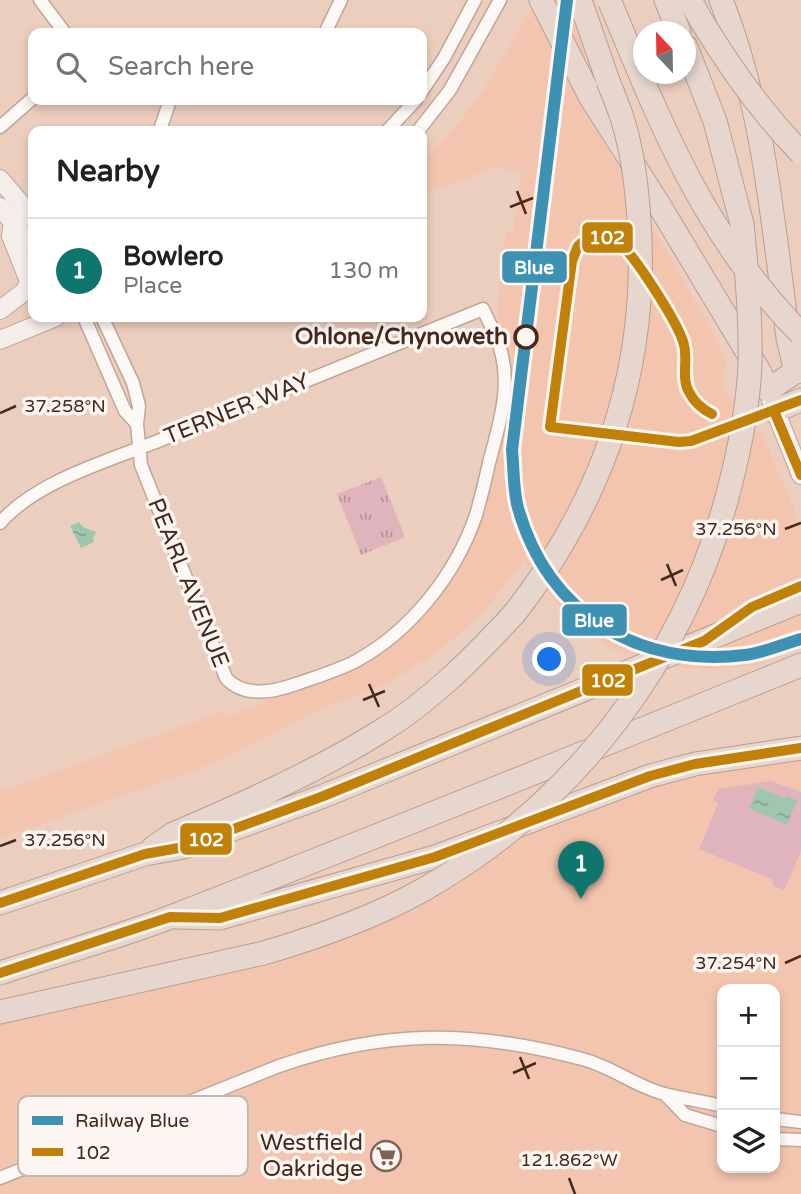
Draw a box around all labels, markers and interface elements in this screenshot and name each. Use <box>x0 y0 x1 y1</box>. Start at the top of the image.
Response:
north arrow <box>633 21 696 84</box>
search box <box>28 28 427 105</box>
icon: search <box>52 48 90 86</box>
text: Search here <box>108 51 254 82</box>
text: Nearby <box>56 153 160 190</box>
line badge: 102 <box>581 221 634 254</box>
text: 102 <box>589 227 625 249</box>
text: Bowlero <box>123 241 224 272</box>
line badge: Blue <box>501 250 568 284</box>
text: 1 <box>72 257 86 285</box>
text: 130 m <box>329 257 399 285</box>
text: Blue <box>514 257 554 279</box>
text: Place <box>123 272 182 300</box>
place label: Ohlone/Chynoweth <box>295 323 508 351</box>
marker: Ohlone/Chynoweth <box>514 325 538 349</box>
street label: TERNER WAY <box>160 367 314 451</box>
text: 37.258°N <box>24 395 106 417</box>
street label: PEARL AVENUE <box>141 494 235 672</box>
text: 37.256°N <box>695 518 777 540</box>
line badge: Blue <box>561 603 628 637</box>
text: Blue <box>574 610 614 632</box>
your location <box>532 642 566 676</box>
line badge: 102 <box>581 663 634 697</box>
text: 102 <box>590 670 626 692</box>
line badge: 102 <box>179 822 233 856</box>
text: 37.256°N <box>24 829 106 851</box>
text: 102 <box>188 829 224 851</box>
pin: 1 <box>558 841 604 899</box>
text: 37.254°N <box>695 952 777 974</box>
map controls <box>717 984 780 1173</box>
button: + <box>717 984 780 1047</box>
button: − <box>717 1047 780 1110</box>
legend <box>18 1096 248 1176</box>
text: Railway Blue <box>75 1110 189 1132</box>
button: layers <box>717 1110 780 1173</box>
place label: Westfield Oakridge <box>260 1129 363 1183</box>
supermarket icon: Westfield Oakridge <box>369 1139 403 1173</box>
text: 102 <box>75 1142 111 1164</box>
text: 121.862°W <box>520 1149 618 1171</box>

